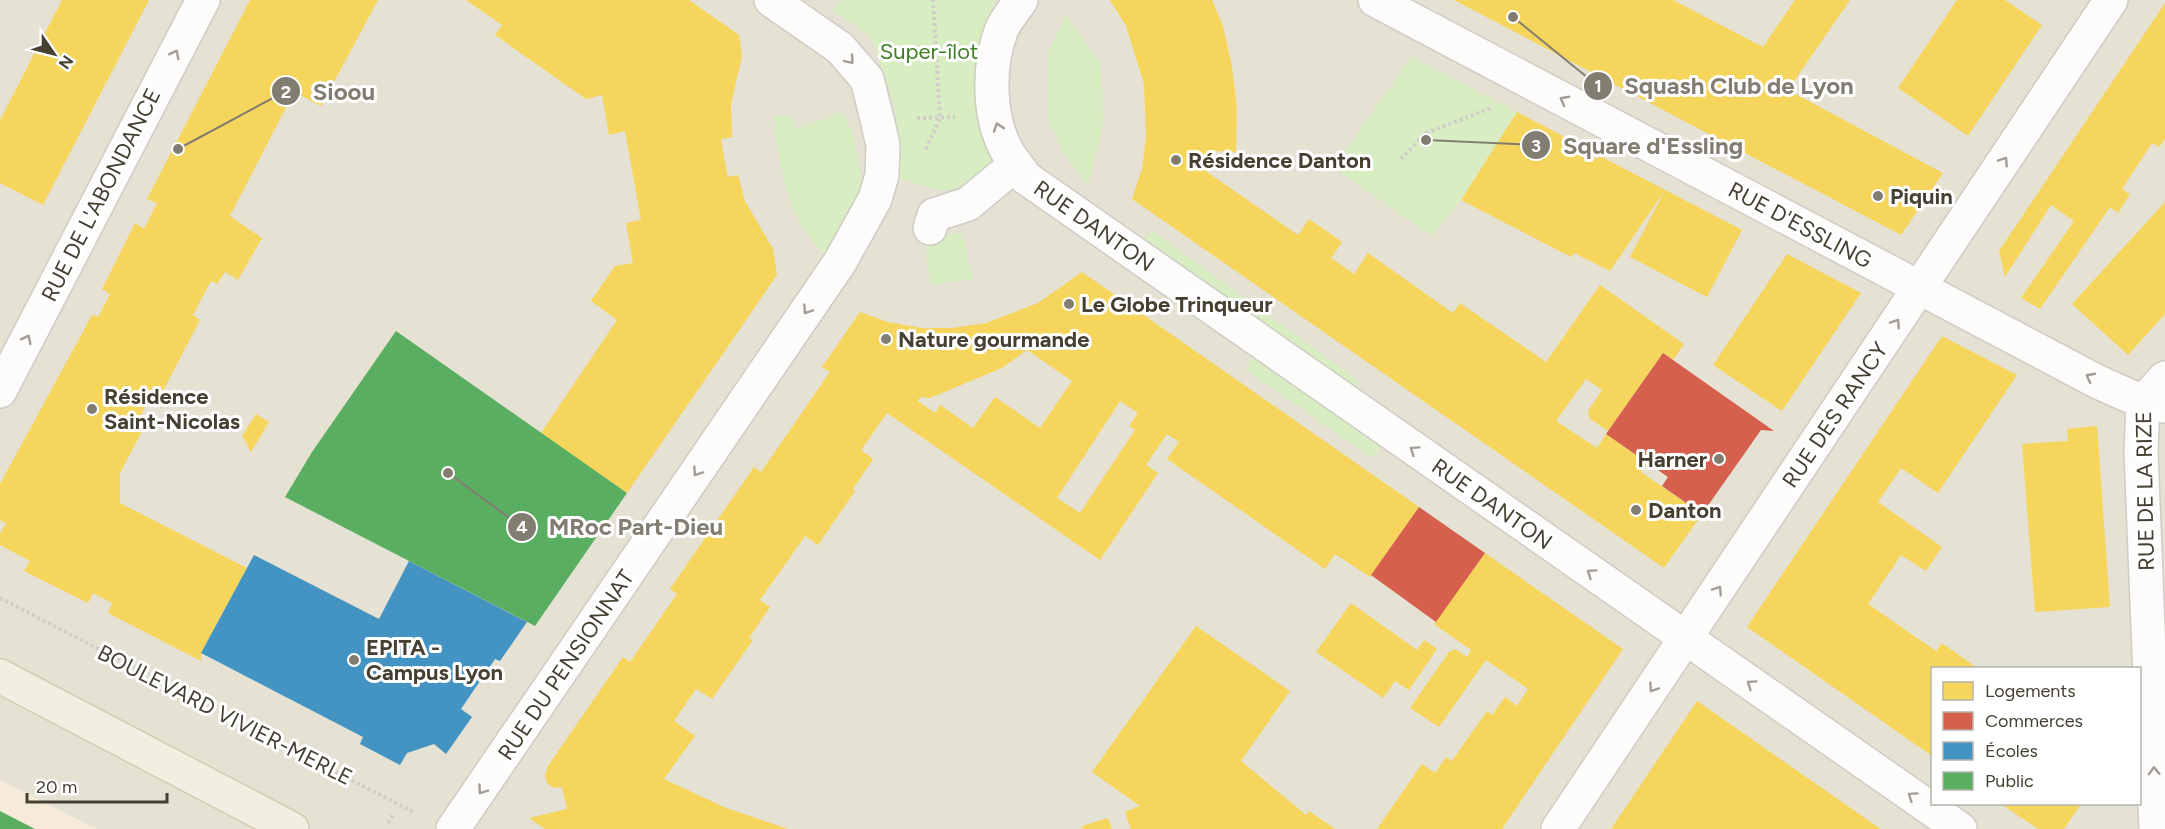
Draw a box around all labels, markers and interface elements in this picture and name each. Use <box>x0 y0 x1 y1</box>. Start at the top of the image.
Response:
north arrow <box>24 24 84 84</box>
park label: Super-îlot <box>880 38 978 65</box>
one-way arrow <box>168 50 179 60</box>
text: N <box>55 52 77 73</box>
one-way arrow <box>843 53 854 64</box>
callout: Squash Club de Lyon <box>1583 65 1866 107</box>
callout: Sioou <box>271 70 387 112</box>
text: Squash Club de Lyon <box>1624 71 1854 100</box>
text: 1 <box>1594 75 1602 97</box>
text: Sioou <box>313 77 375 106</box>
text: 2 <box>281 81 291 103</box>
street label: RUE DE L'ABONDANCE <box>35 84 167 306</box>
one-way arrow <box>1560 96 1571 107</box>
one-way arrow <box>993 122 1006 133</box>
callout: Square d'Essling <box>1521 124 1755 166</box>
text: Square d'Essling <box>1563 131 1743 160</box>
text: 3 <box>1531 135 1541 157</box>
place label: Résidence Danton <box>1188 147 1371 174</box>
marker: Résidence Danton <box>1169 153 1183 167</box>
one-way arrow <box>1997 157 2008 168</box>
street label: RUE DANTON <box>1028 174 1160 278</box>
street label: RUE D'ESSLING <box>1724 176 1876 274</box>
place label: Piquin <box>1890 183 1953 210</box>
marker: Piquin <box>1871 189 1885 203</box>
place label: Le Globe Trinqueur <box>1081 291 1273 318</box>
marker: Le Globe Trinqueur <box>1062 297 1076 311</box>
one-way arrow <box>803 304 814 315</box>
one-way arrow <box>1888 319 1900 329</box>
place label: Nature gourmande <box>898 326 1089 353</box>
marker: Nature gourmande <box>879 332 893 346</box>
one-way arrow <box>20 334 31 345</box>
street label: RUE DES RANCY <box>1776 336 1894 493</box>
one-way arrow <box>2085 373 2096 385</box>
place label: Résidence Saint-Nicolas <box>104 383 240 435</box>
marker: Résidence Saint-Nicolas <box>85 402 99 416</box>
street label: RUE DE LA RIZE <box>2130 411 2160 571</box>
one-way arrow <box>1410 446 1421 457</box>
place label: Harner <box>1637 446 1708 473</box>
street label: RUE DANTON <box>1426 452 1558 556</box>
marker: Harner <box>1712 452 1726 466</box>
one-way arrow <box>693 465 704 476</box>
place label: Danton <box>1648 497 1722 524</box>
marker: Danton <box>1629 503 1643 517</box>
callout: MRoc Part-Dieu <box>507 506 735 548</box>
text: MRoc Part-Dieu <box>549 512 723 541</box>
text: 4 <box>516 516 528 538</box>
street label: RUE DU PENSIONNAT <box>492 565 640 765</box>
one-way arrow <box>1587 569 1598 580</box>
one-way arrow <box>1711 586 1722 597</box>
place label: EPITA - Campus Lyon <box>366 634 503 686</box>
street label: BOULEVARD VIVIER-MERLE <box>93 639 357 791</box>
marker: EPITA - Campus Lyon <box>347 653 361 667</box>
legend <box>1931 667 2141 805</box>
one-way arrow <box>1747 680 1758 691</box>
text: Logements <box>1985 680 2076 702</box>
one-way arrow <box>1649 681 1660 692</box>
text: Commerces <box>1985 710 2083 732</box>
text: Écoles <box>1985 740 2038 762</box>
scale bar <box>27 766 166 804</box>
one-way arrow <box>2147 766 2160 775</box>
text: Public <box>1985 770 2034 792</box>
text: 20 m <box>36 776 77 798</box>
one-way arrow <box>478 783 489 794</box>
one-way arrow <box>1907 792 1918 803</box>

